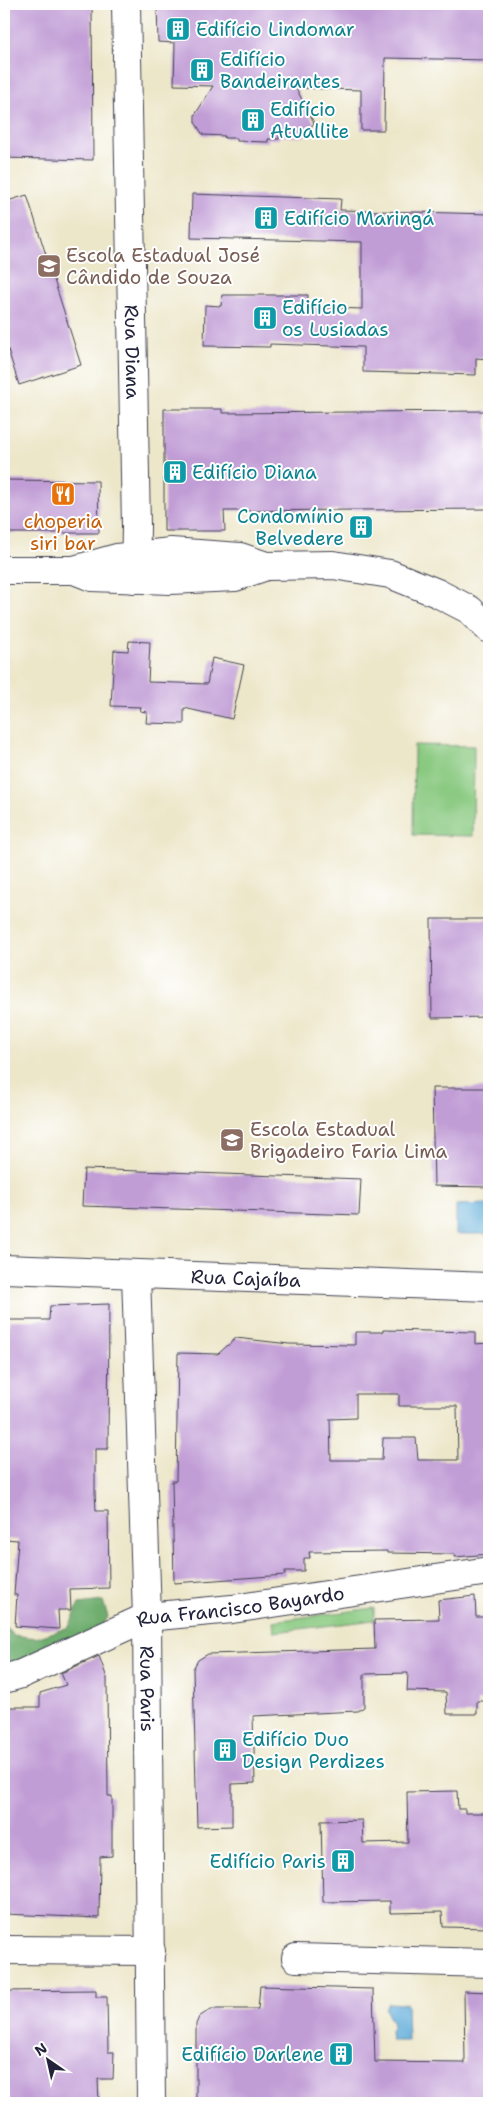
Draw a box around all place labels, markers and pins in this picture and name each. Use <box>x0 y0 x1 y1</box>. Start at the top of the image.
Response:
building icon: Edifício Lindomar <box>165 16 191 42</box>
place label: Edifício Lindomar <box>196 17 355 42</box>
place label: Edifício Bandeirantes <box>220 47 340 94</box>
building icon: Edifício Bandeirantes <box>189 57 215 83</box>
place label: Edifício Atuallite <box>270 97 349 144</box>
building icon: Edifício Atuallite <box>240 107 266 133</box>
building icon: Edifício Maringá <box>253 205 279 231</box>
place label: Edifício Maringá <box>284 206 434 231</box>
place label: Escola Estadual José Cândido de Souza <box>66 243 260 290</box>
school or university icon: Escola Estadual José Cândido de Souza <box>36 253 62 279</box>
place label: Edifício os Lusiadas <box>282 295 389 342</box>
building icon: Edifício os Lusiadas <box>252 305 278 331</box>
building icon: Edifício Diana <box>162 459 188 485</box>
place label: Edifício Diana <box>192 460 317 485</box>
restaurant icon: choperia siri bar <box>50 481 76 507</box>
place label: Condomínio Belvedere <box>237 504 344 551</box>
place label: choperia siri bar <box>24 509 102 556</box>
building icon: Condomínio Belvedere <box>348 514 374 540</box>
place label: Escola Estadual Brigadeiro Faria Lima <box>250 1117 447 1164</box>
school or university icon: Escola Estadual Brigadeiro Faria Lima <box>219 1127 245 1153</box>
place label: Edifício Duo Design Perdizes <box>242 1727 385 1774</box>
building icon: Edifício Duo Design Perdizes <box>212 1737 238 1763</box>
building icon: Edifício Paris <box>330 1848 356 1874</box>
place label: Edifício Paris <box>210 1849 326 1874</box>
building icon: Edifício Darlene <box>328 2041 354 2067</box>
place label: Edifício Darlene <box>181 2042 324 2067</box>

